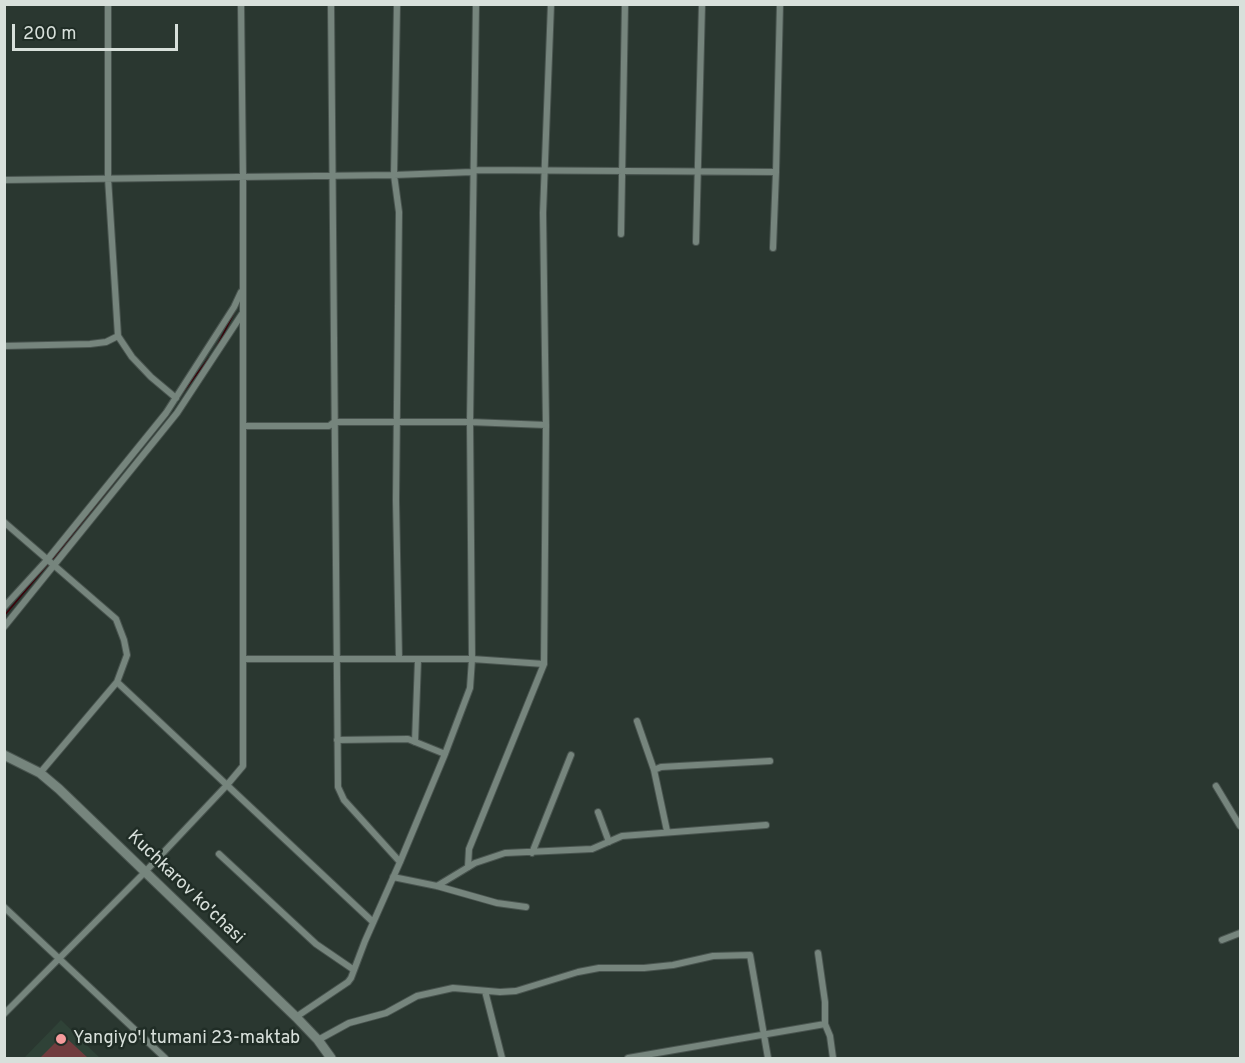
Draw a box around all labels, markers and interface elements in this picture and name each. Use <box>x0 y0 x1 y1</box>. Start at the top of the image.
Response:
scale bar <box>15 12 182 50</box>
text: 200 m <box>23 23 76 46</box>
street label: Kuchkarov ko'chasi <box>122 827 248 949</box>
place label: Yangiyo'l tumani 23-maktab <box>73 1028 300 1050</box>
marker: Yangiyo'l tumani 23-maktab <box>54 1032 68 1046</box>

